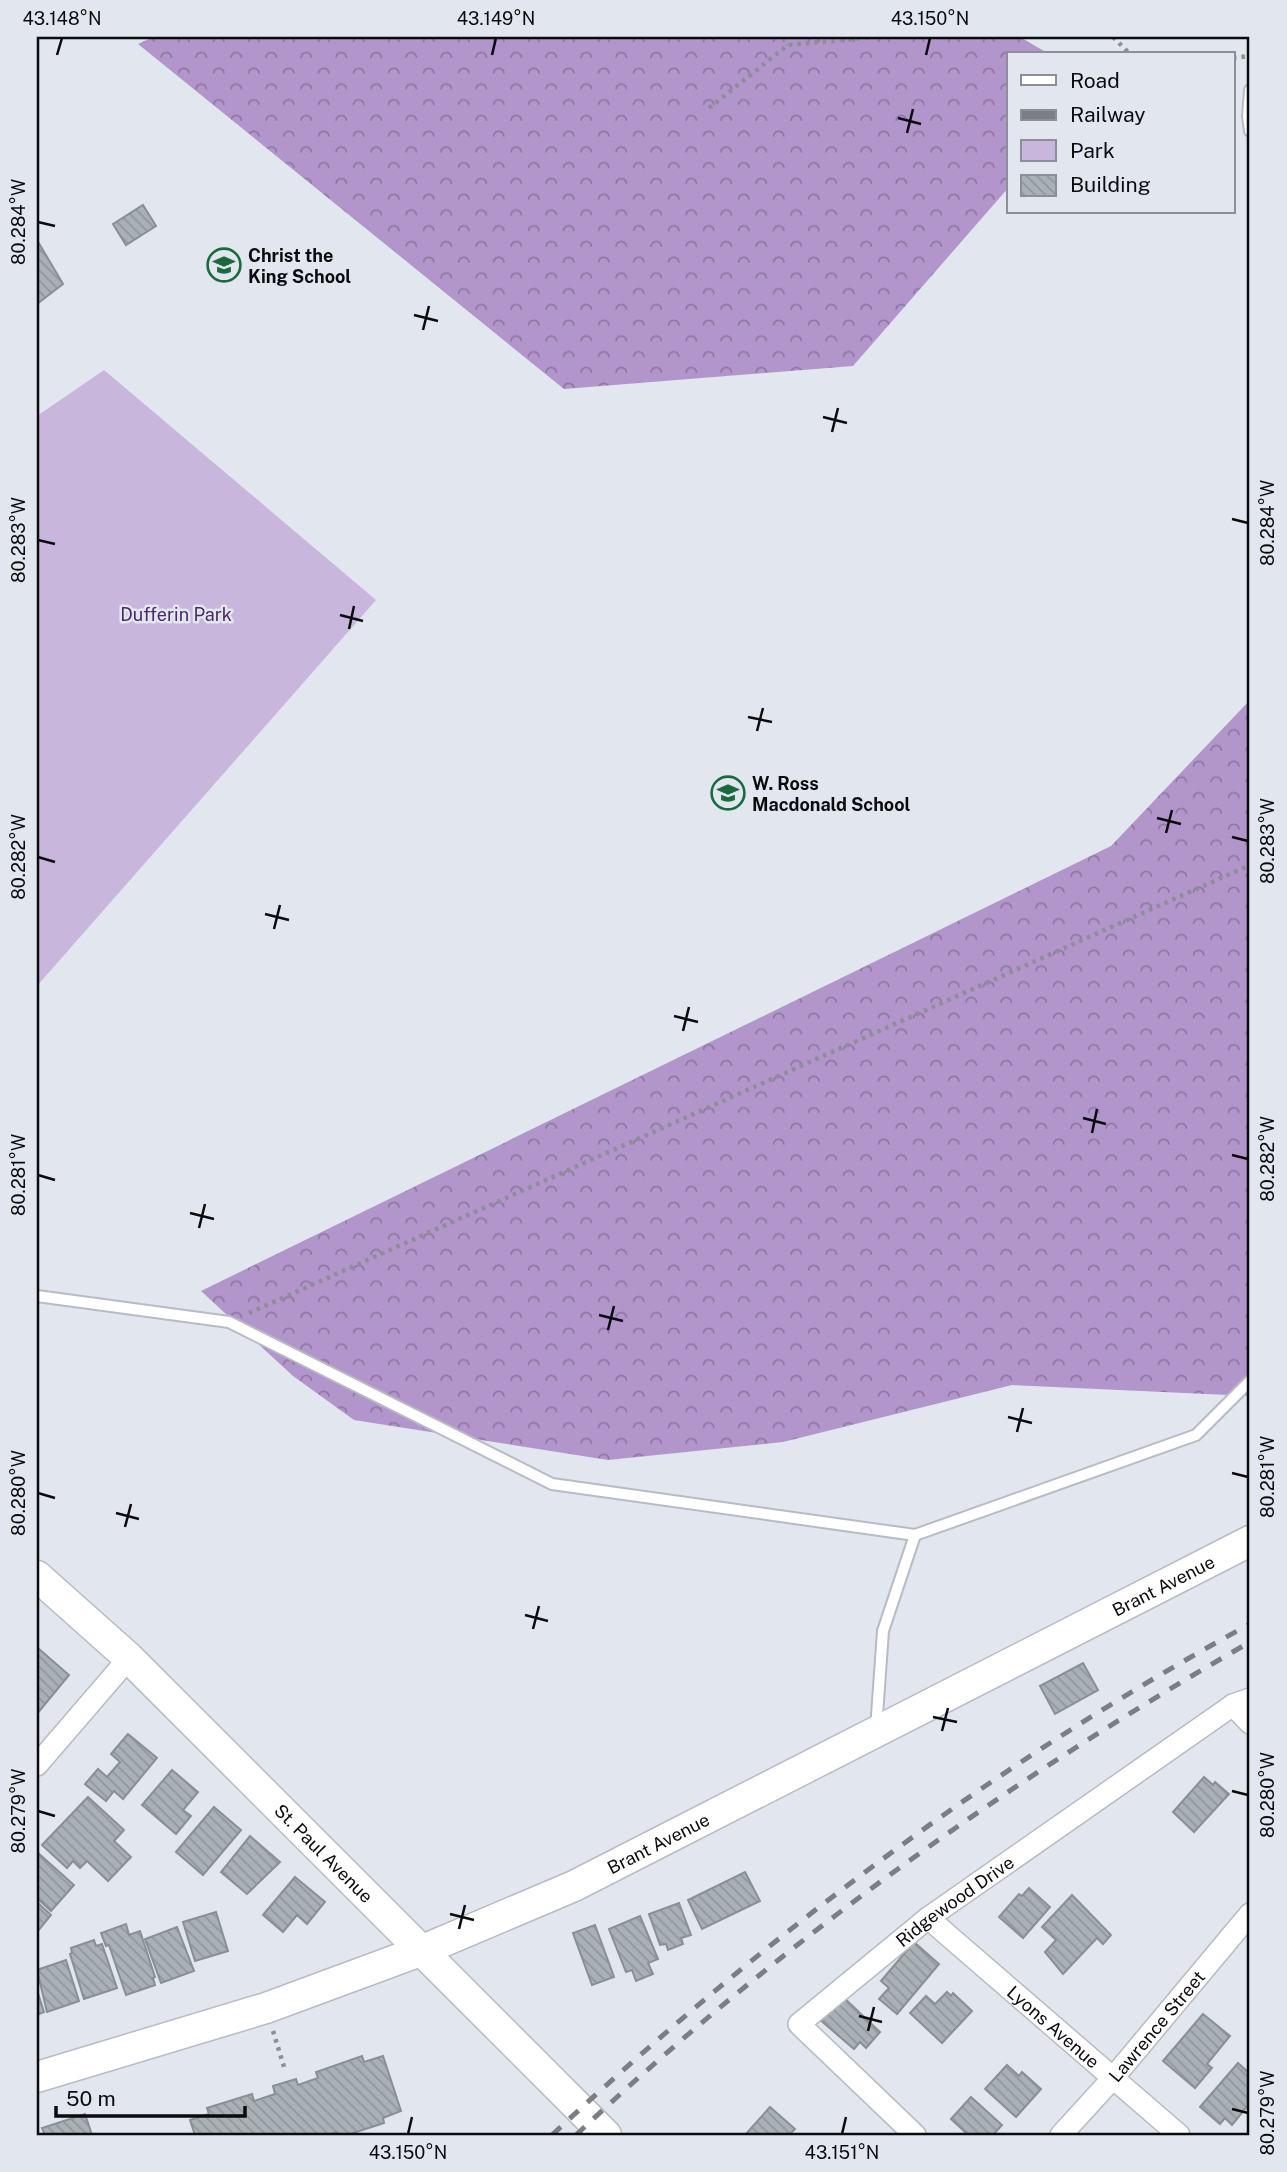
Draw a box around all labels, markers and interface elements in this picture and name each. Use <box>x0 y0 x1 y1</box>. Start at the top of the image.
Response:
text: 43.148°N <box>23 8 101 29</box>
text: 43.149°N <box>457 8 535 29</box>
text: 43.150°N <box>891 8 969 29</box>
legend <box>1007 52 1234 214</box>
text: Road <box>1070 68 1120 93</box>
text: Railway <box>1070 102 1146 127</box>
text: Park <box>1070 138 1115 163</box>
text: Building <box>1070 172 1151 197</box>
text: 80.284°W <box>8 179 29 265</box>
place label: Christ the King School <box>248 245 351 287</box>
school or university icon: Christ the King School <box>205 246 243 284</box>
text: 80.284°W <box>1257 480 1278 566</box>
text: 80.283°W <box>8 497 29 583</box>
park label: Dufferin Park <box>120 604 232 625</box>
place label: W. Ross Macdonald School <box>752 773 911 815</box>
school or university icon: W. Ross Macdonald School <box>709 774 747 812</box>
text: 80.283°W <box>1257 798 1278 884</box>
text: 80.282°W <box>8 814 29 900</box>
text: 80.282°W <box>1257 1116 1278 1202</box>
text: 80.281°W <box>8 1134 29 1216</box>
text: 80.281°W <box>1257 1436 1278 1518</box>
text: 80.280°W <box>8 1450 29 1536</box>
street label: Brant Avenue <box>1109 1551 1218 1620</box>
text: 80.280°W <box>1257 1752 1278 1838</box>
text: 80.279°W <box>8 1769 29 1853</box>
street label: St. Paul Avenue <box>270 1799 378 1907</box>
street label: Brant Avenue <box>603 1808 713 1878</box>
street label: Ridgewood Drive <box>891 1851 1018 1951</box>
street label: Lawrence Street <box>1104 1966 1209 2086</box>
street label: Lyons Avenue <box>1003 1981 1104 2072</box>
text: 80.279°W <box>1257 2071 1278 2155</box>
scale bar <box>56 2074 245 2118</box>
text: 50 m <box>66 2086 116 2111</box>
text: 43.150°N <box>369 2142 447 2163</box>
text: 43.151°N <box>805 2142 879 2163</box>

